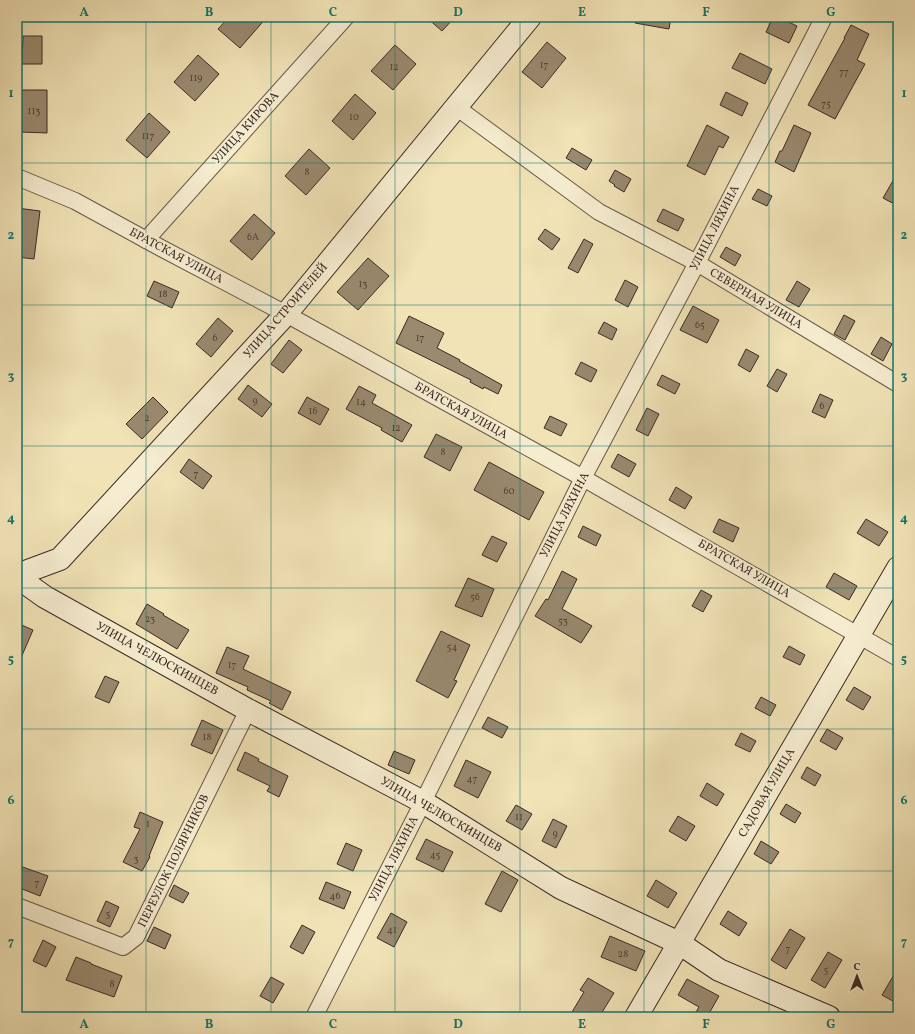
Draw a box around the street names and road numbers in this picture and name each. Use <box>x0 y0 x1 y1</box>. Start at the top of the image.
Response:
street label: УЛИЦА КИРОВА <box>209 88 283 168</box>
street label: УЛИЦА ЛЯХИНА <box>686 182 744 274</box>
street label: БРАТСКАЯ УЛИЦА <box>126 224 226 288</box>
street label: УЛИЦА СТРОИТЕЛЕЙ <box>239 259 332 362</box>
street label: СЕВЕРНАЯ УЛИЦА <box>707 265 806 333</box>
street label: БРАТСКАЯ УЛИЦА <box>411 379 511 444</box>
street label: УЛИЦА ЛЯХИНА <box>536 469 594 561</box>
street label: БРАТСКАЯ УЛИЦА <box>695 536 794 602</box>
street label: УЛИЦА ЧЕЛЮСКИНЦЕВ <box>93 619 221 699</box>
street label: САДОВАЯ УЛИЦА <box>735 745 799 841</box>
street label: УЛИЦА ЧЕЛЮСКИНЦЕВ <box>377 774 505 856</box>
street label: ПЕРЕУЛОК ПОЛЯРНИКОВ <box>135 792 213 930</box>
street label: УЛИЦА ЛЯХИНА <box>365 813 423 905</box>

